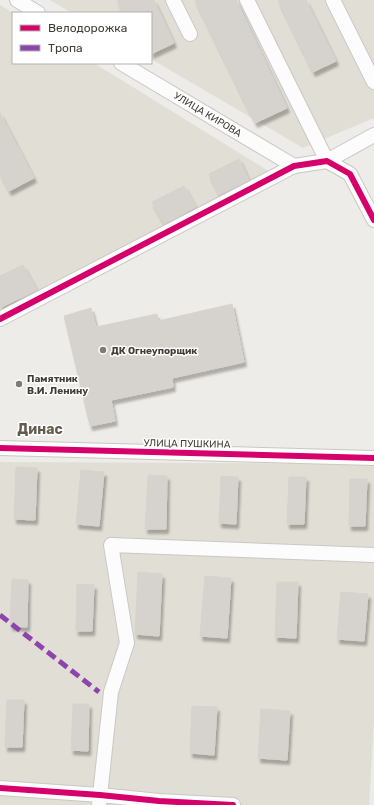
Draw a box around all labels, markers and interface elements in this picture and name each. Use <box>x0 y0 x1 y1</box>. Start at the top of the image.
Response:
legend <box>12 12 152 64</box>
text: Велодорожка <box>48 21 127 35</box>
text: Тропа <box>48 41 83 55</box>
street label: УЛИЦА КИРОВА <box>171 90 244 140</box>
marker: ДК Огнеупорщик <box>98 345 108 355</box>
place label: ДК Огнеупорщик <box>111 345 197 357</box>
place label: Памятник В.И. Ленину <box>27 373 88 397</box>
marker: Памятник В.И. Ленину <box>14 379 24 389</box>
district label: Динас <box>17 421 63 438</box>
street label: УЛИЦА ПУШКИНА <box>143 437 231 451</box>

